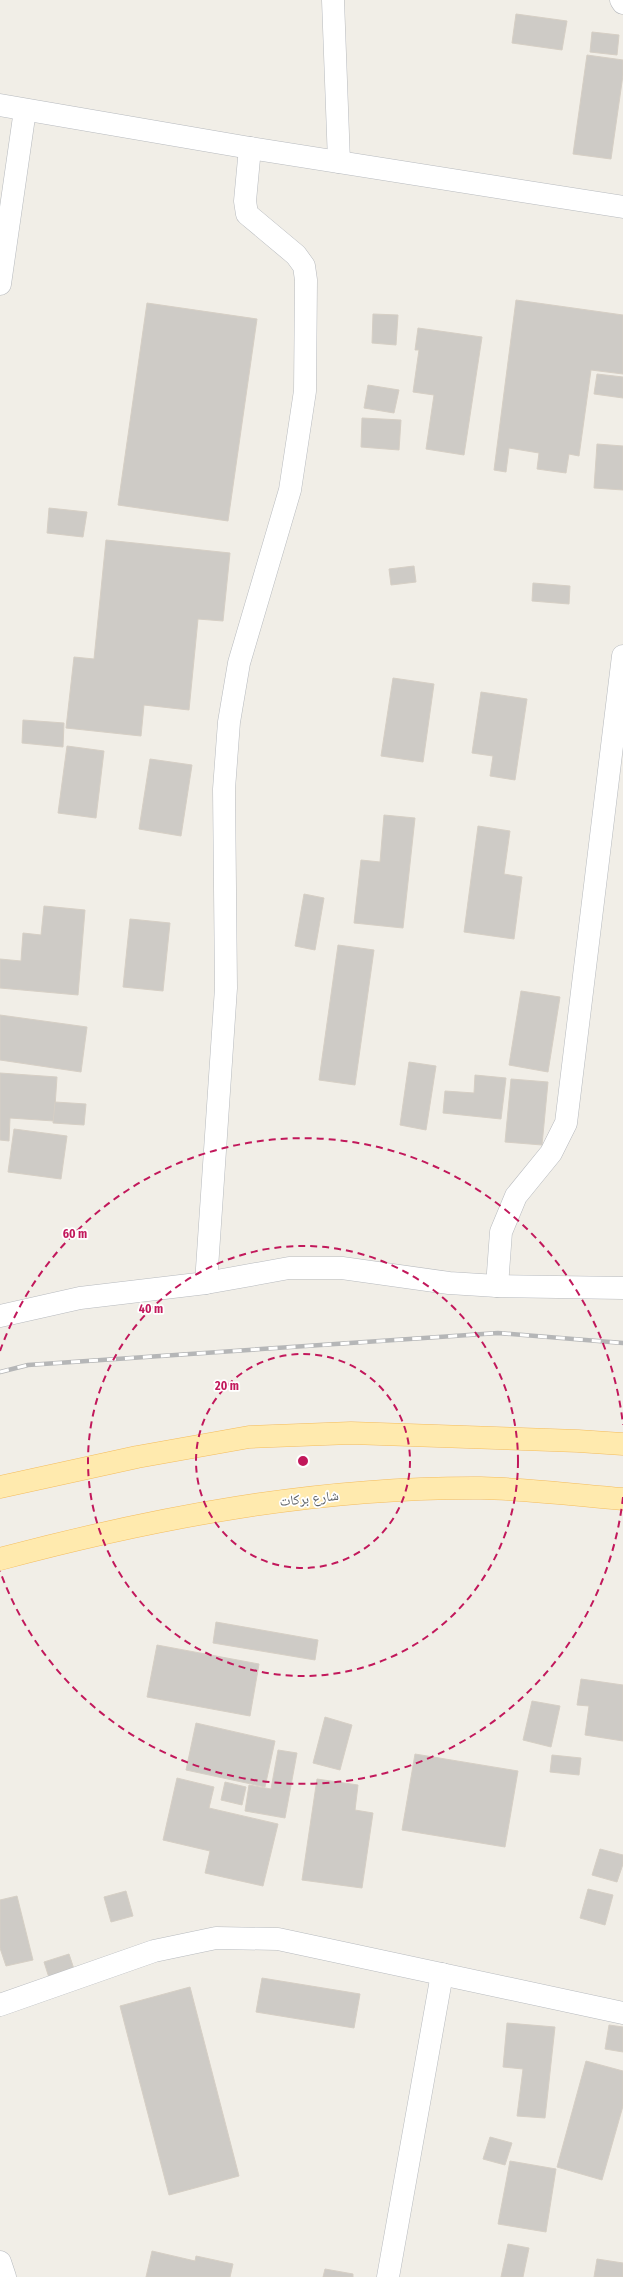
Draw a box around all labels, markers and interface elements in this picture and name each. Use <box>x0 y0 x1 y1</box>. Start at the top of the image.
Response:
text: 60 m <box>63 1227 87 1241</box>
text: 40 m <box>139 1302 163 1316</box>
text: 20 m <box>214 1379 239 1393</box>
centre of rings <box>296 1454 310 1468</box>
street label: شارع بركات <box>279 1487 340 1511</box>

